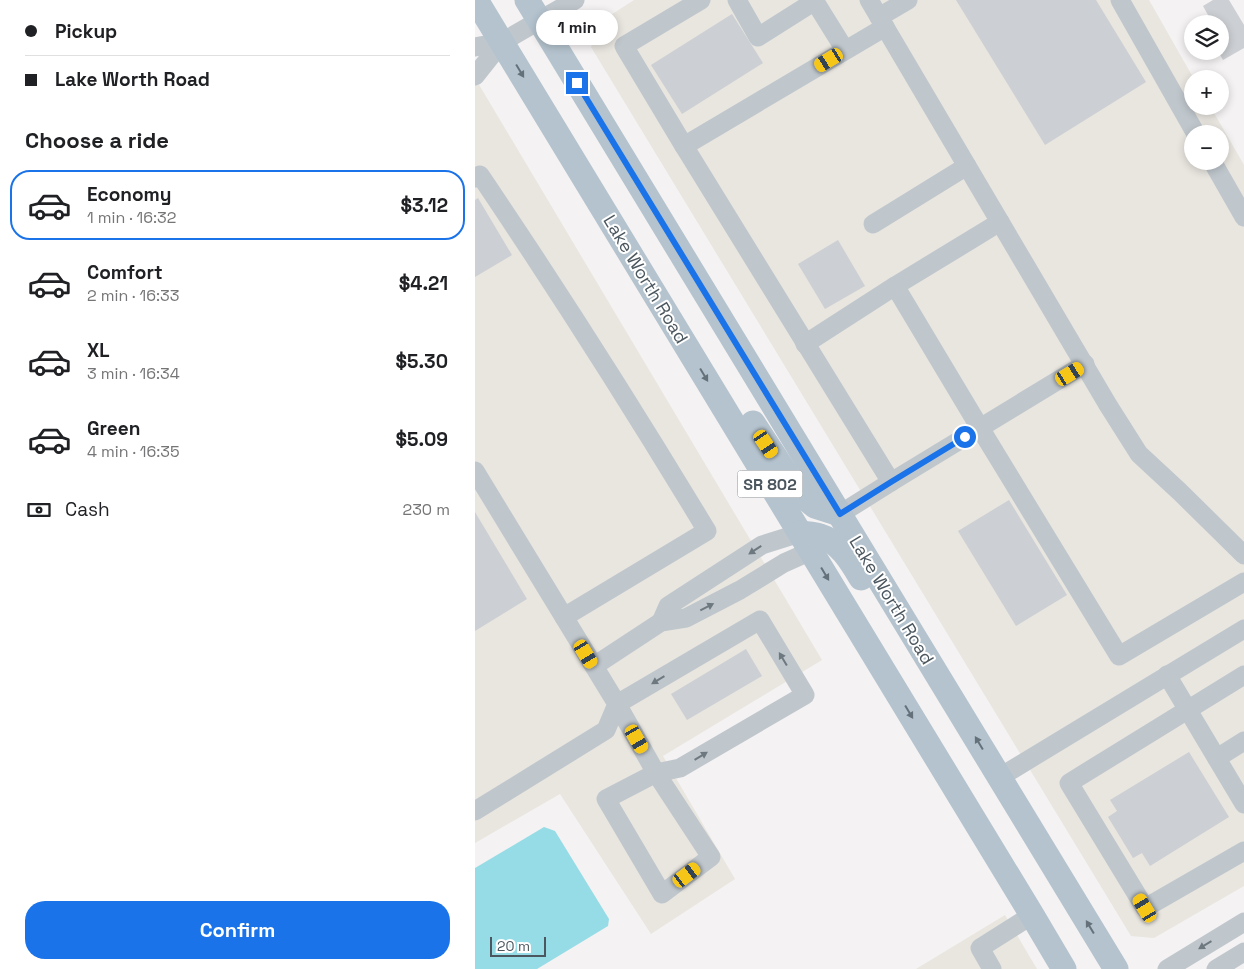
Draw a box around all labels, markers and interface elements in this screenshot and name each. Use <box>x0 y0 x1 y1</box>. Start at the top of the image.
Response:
callout: 1 min <box>536 11 618 46</box>
map controls <box>1184 15 1229 170</box>
button: layers <box>1184 15 1229 60</box>
text: 1 min <box>557 17 597 38</box>
text: Pickup <box>55 19 117 44</box>
car <box>812 46 845 74</box>
one-way arrow <box>515 65 525 78</box>
text: Lake Worth Road <box>55 67 210 92</box>
button: + <box>1184 70 1229 115</box>
route end <box>566 72 588 94</box>
button: − <box>1184 125 1229 170</box>
text: Choose a ride <box>25 126 169 154</box>
text: Economy <box>87 182 171 207</box>
icon: car <box>27 183 72 228</box>
text: $3.12 <box>400 193 448 218</box>
text: 1 min · 16:32 <box>87 207 176 228</box>
street label: Lake Worth Road <box>599 210 693 348</box>
text: Comfort <box>87 260 163 285</box>
icon: car <box>27 261 72 306</box>
text: $4.21 <box>399 271 448 296</box>
text: 2 min · 16:33 <box>87 285 179 306</box>
text: XL <box>87 338 110 363</box>
icon: car <box>27 339 72 384</box>
text: $5.30 <box>396 349 448 374</box>
car <box>1053 360 1086 388</box>
text: 3 min · 16:34 <box>87 363 180 384</box>
one-way arrow <box>699 368 708 381</box>
text: Green <box>87 416 140 441</box>
icon: car <box>27 417 72 462</box>
route start <box>954 426 976 448</box>
text: $5.09 <box>396 427 448 452</box>
car <box>751 427 780 461</box>
text: 4 min · 16:35 <box>87 441 180 462</box>
road number: SR 802 <box>737 470 803 498</box>
icon: cash <box>25 496 53 524</box>
text: Cash <box>65 497 110 522</box>
text: 230 m <box>403 499 450 520</box>
street label: Lake Worth Road <box>845 531 939 669</box>
one-way arrow <box>748 545 761 554</box>
one-way arrow <box>820 567 829 580</box>
one-way arrow <box>700 603 714 611</box>
car <box>571 637 600 671</box>
one-way arrow <box>778 652 787 665</box>
one-way arrow <box>652 676 665 685</box>
one-way arrow <box>904 706 913 719</box>
car <box>623 722 650 756</box>
one-way arrow <box>975 737 984 750</box>
one-way arrow <box>695 751 708 760</box>
car <box>670 860 703 890</box>
car <box>1130 891 1159 925</box>
button: Confirm <box>25 901 450 959</box>
one-way arrow <box>1086 921 1095 934</box>
scale bar <box>490 934 546 957</box>
text: 20 m <box>497 937 530 955</box>
one-way arrow <box>1199 941 1212 950</box>

